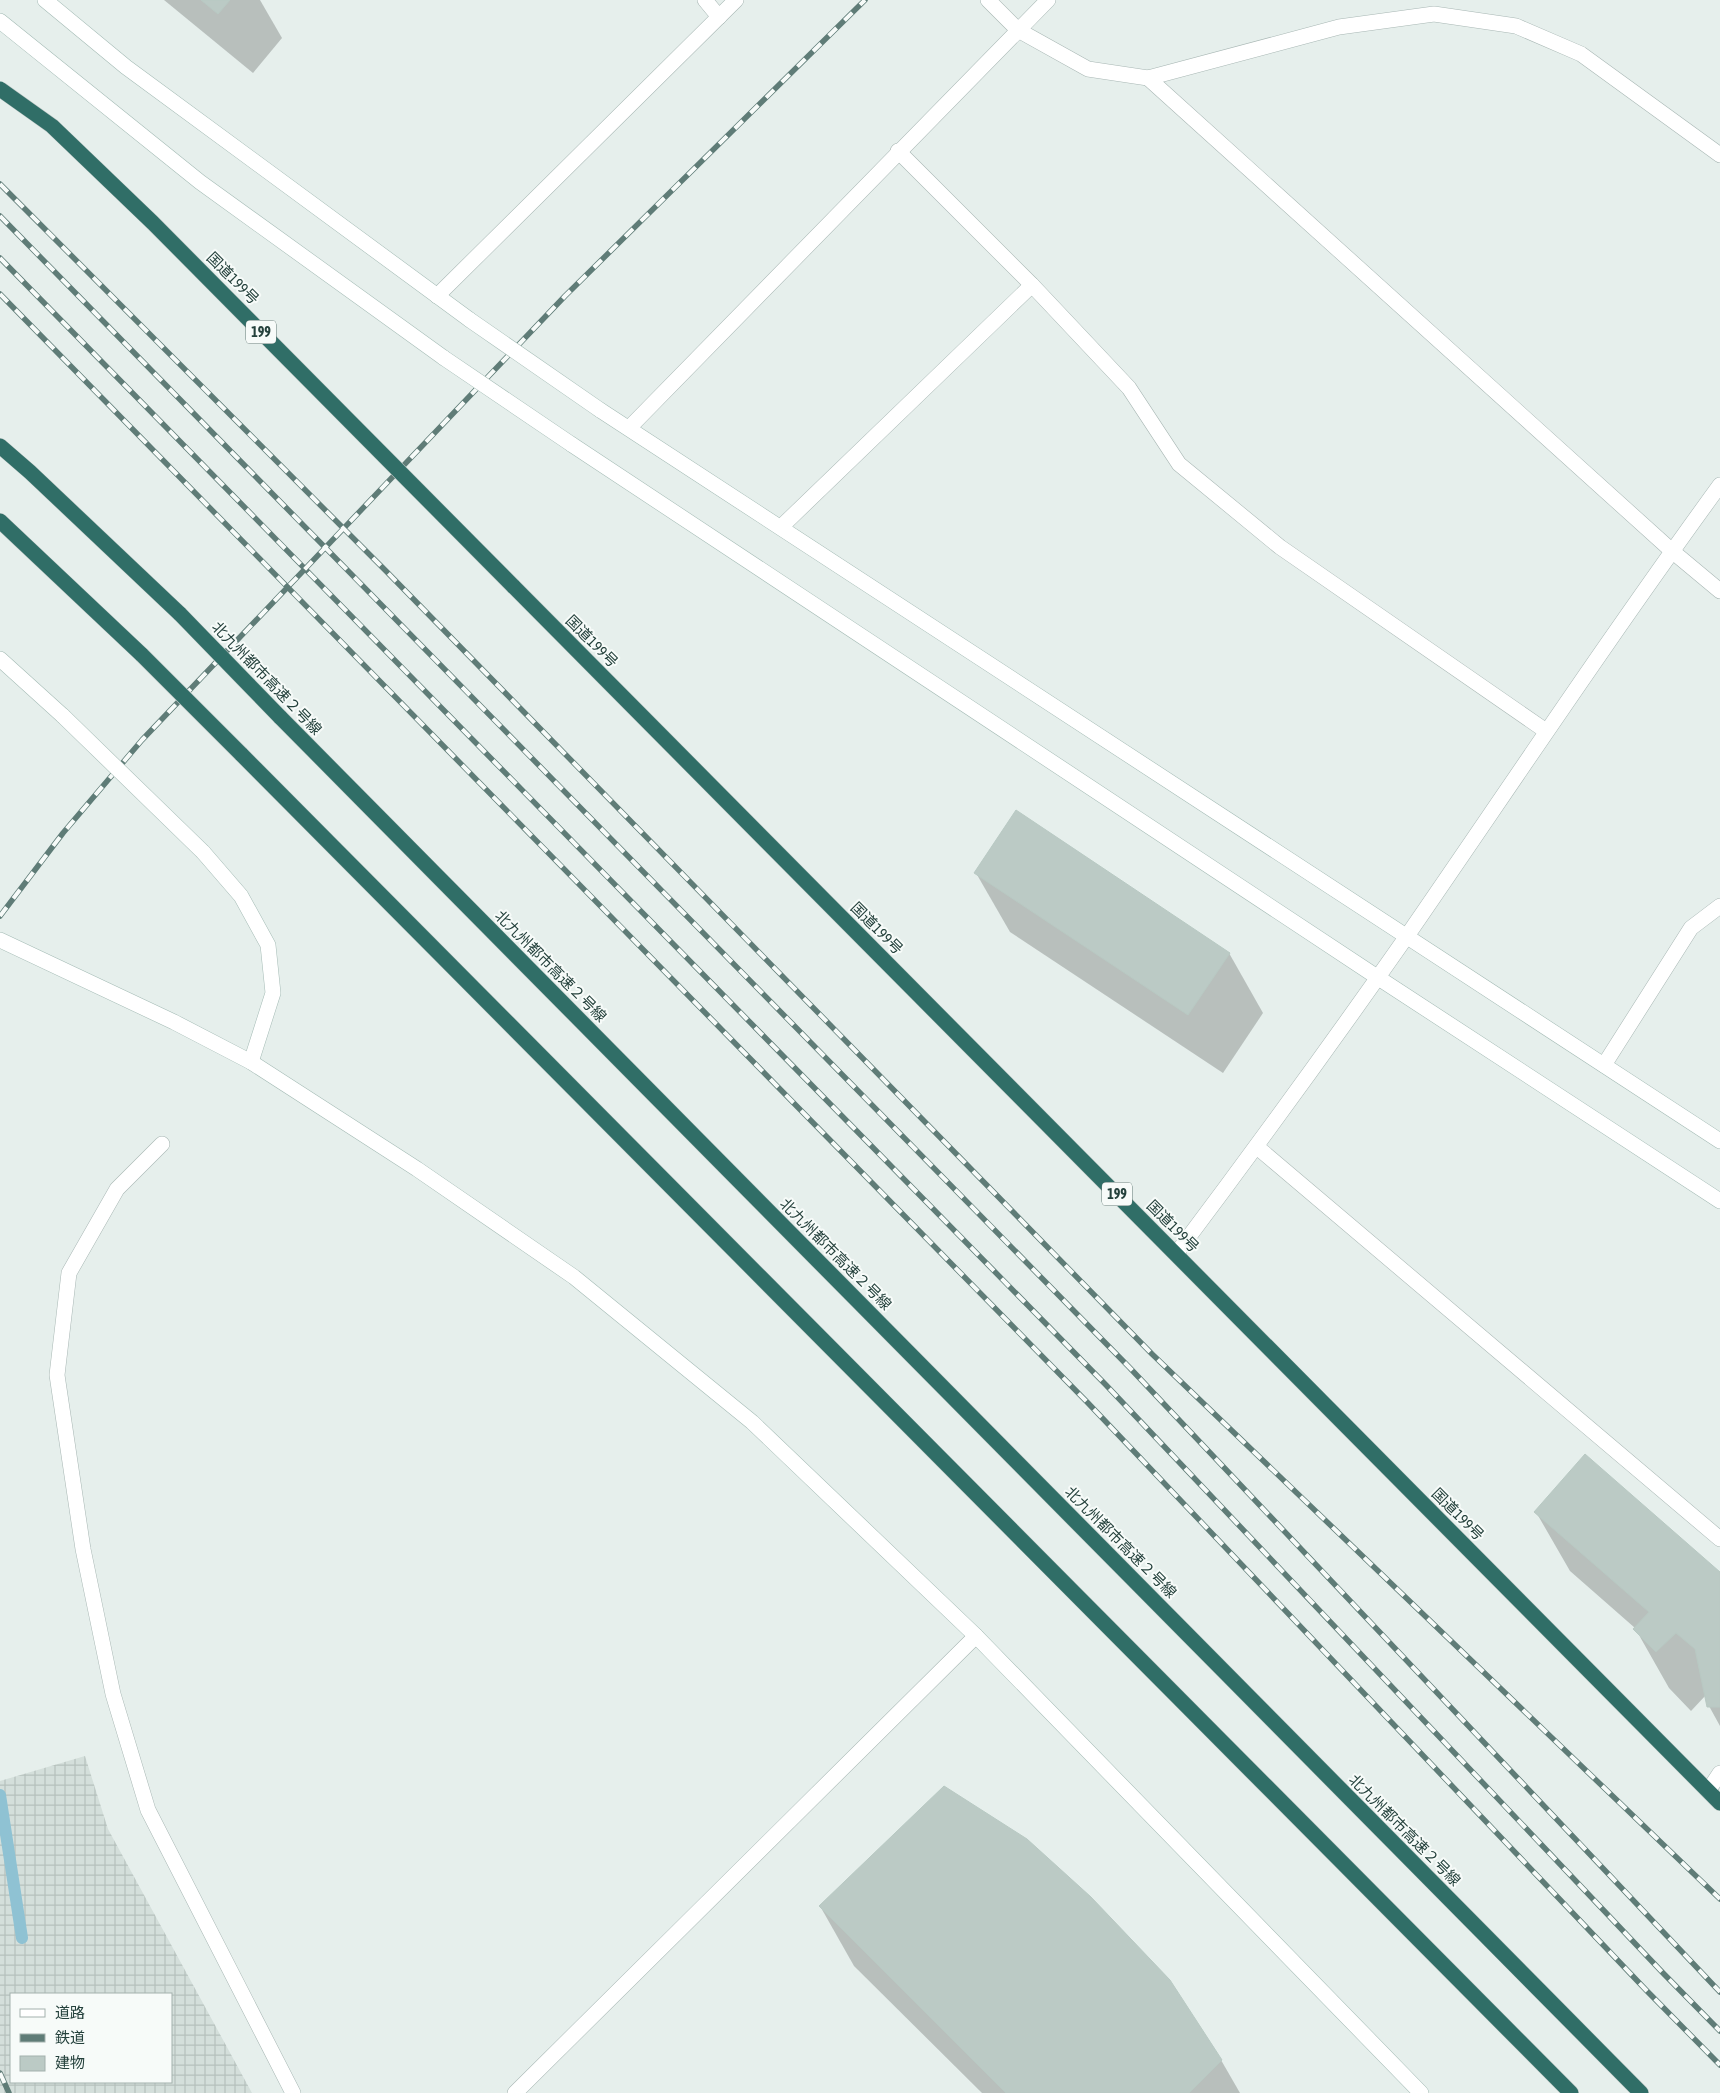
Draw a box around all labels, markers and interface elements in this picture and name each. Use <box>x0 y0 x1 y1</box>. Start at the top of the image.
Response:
street label: 国道199号 <box>204 249 262 307</box>
road number: 199 <box>246 321 276 344</box>
street label: 国道199号 <box>563 612 621 670</box>
street label: 北九州都市高速２号線 <box>209 618 325 738</box>
street label: 国道199号 <box>848 899 906 957</box>
street label: 北九州都市高速２号線 <box>492 907 610 1025</box>
road number: 199 <box>1102 1182 1132 1206</box>
street label: 北九州都市高速２号線 <box>777 1195 895 1313</box>
street label: 国道199号 <box>1144 1197 1202 1255</box>
street label: 北九州都市高速２号線 <box>1062 1483 1180 1601</box>
street label: 国道199号 <box>1429 1485 1487 1543</box>
street label: 北九州都市高速２号線 <box>1346 1771 1464 1889</box>
legend <box>10 1993 172 2083</box>
text: 道路 <box>55 2004 85 2021</box>
text: 鉄道 <box>55 2029 85 2046</box>
text: 建物 <box>55 2054 85 2071</box>

